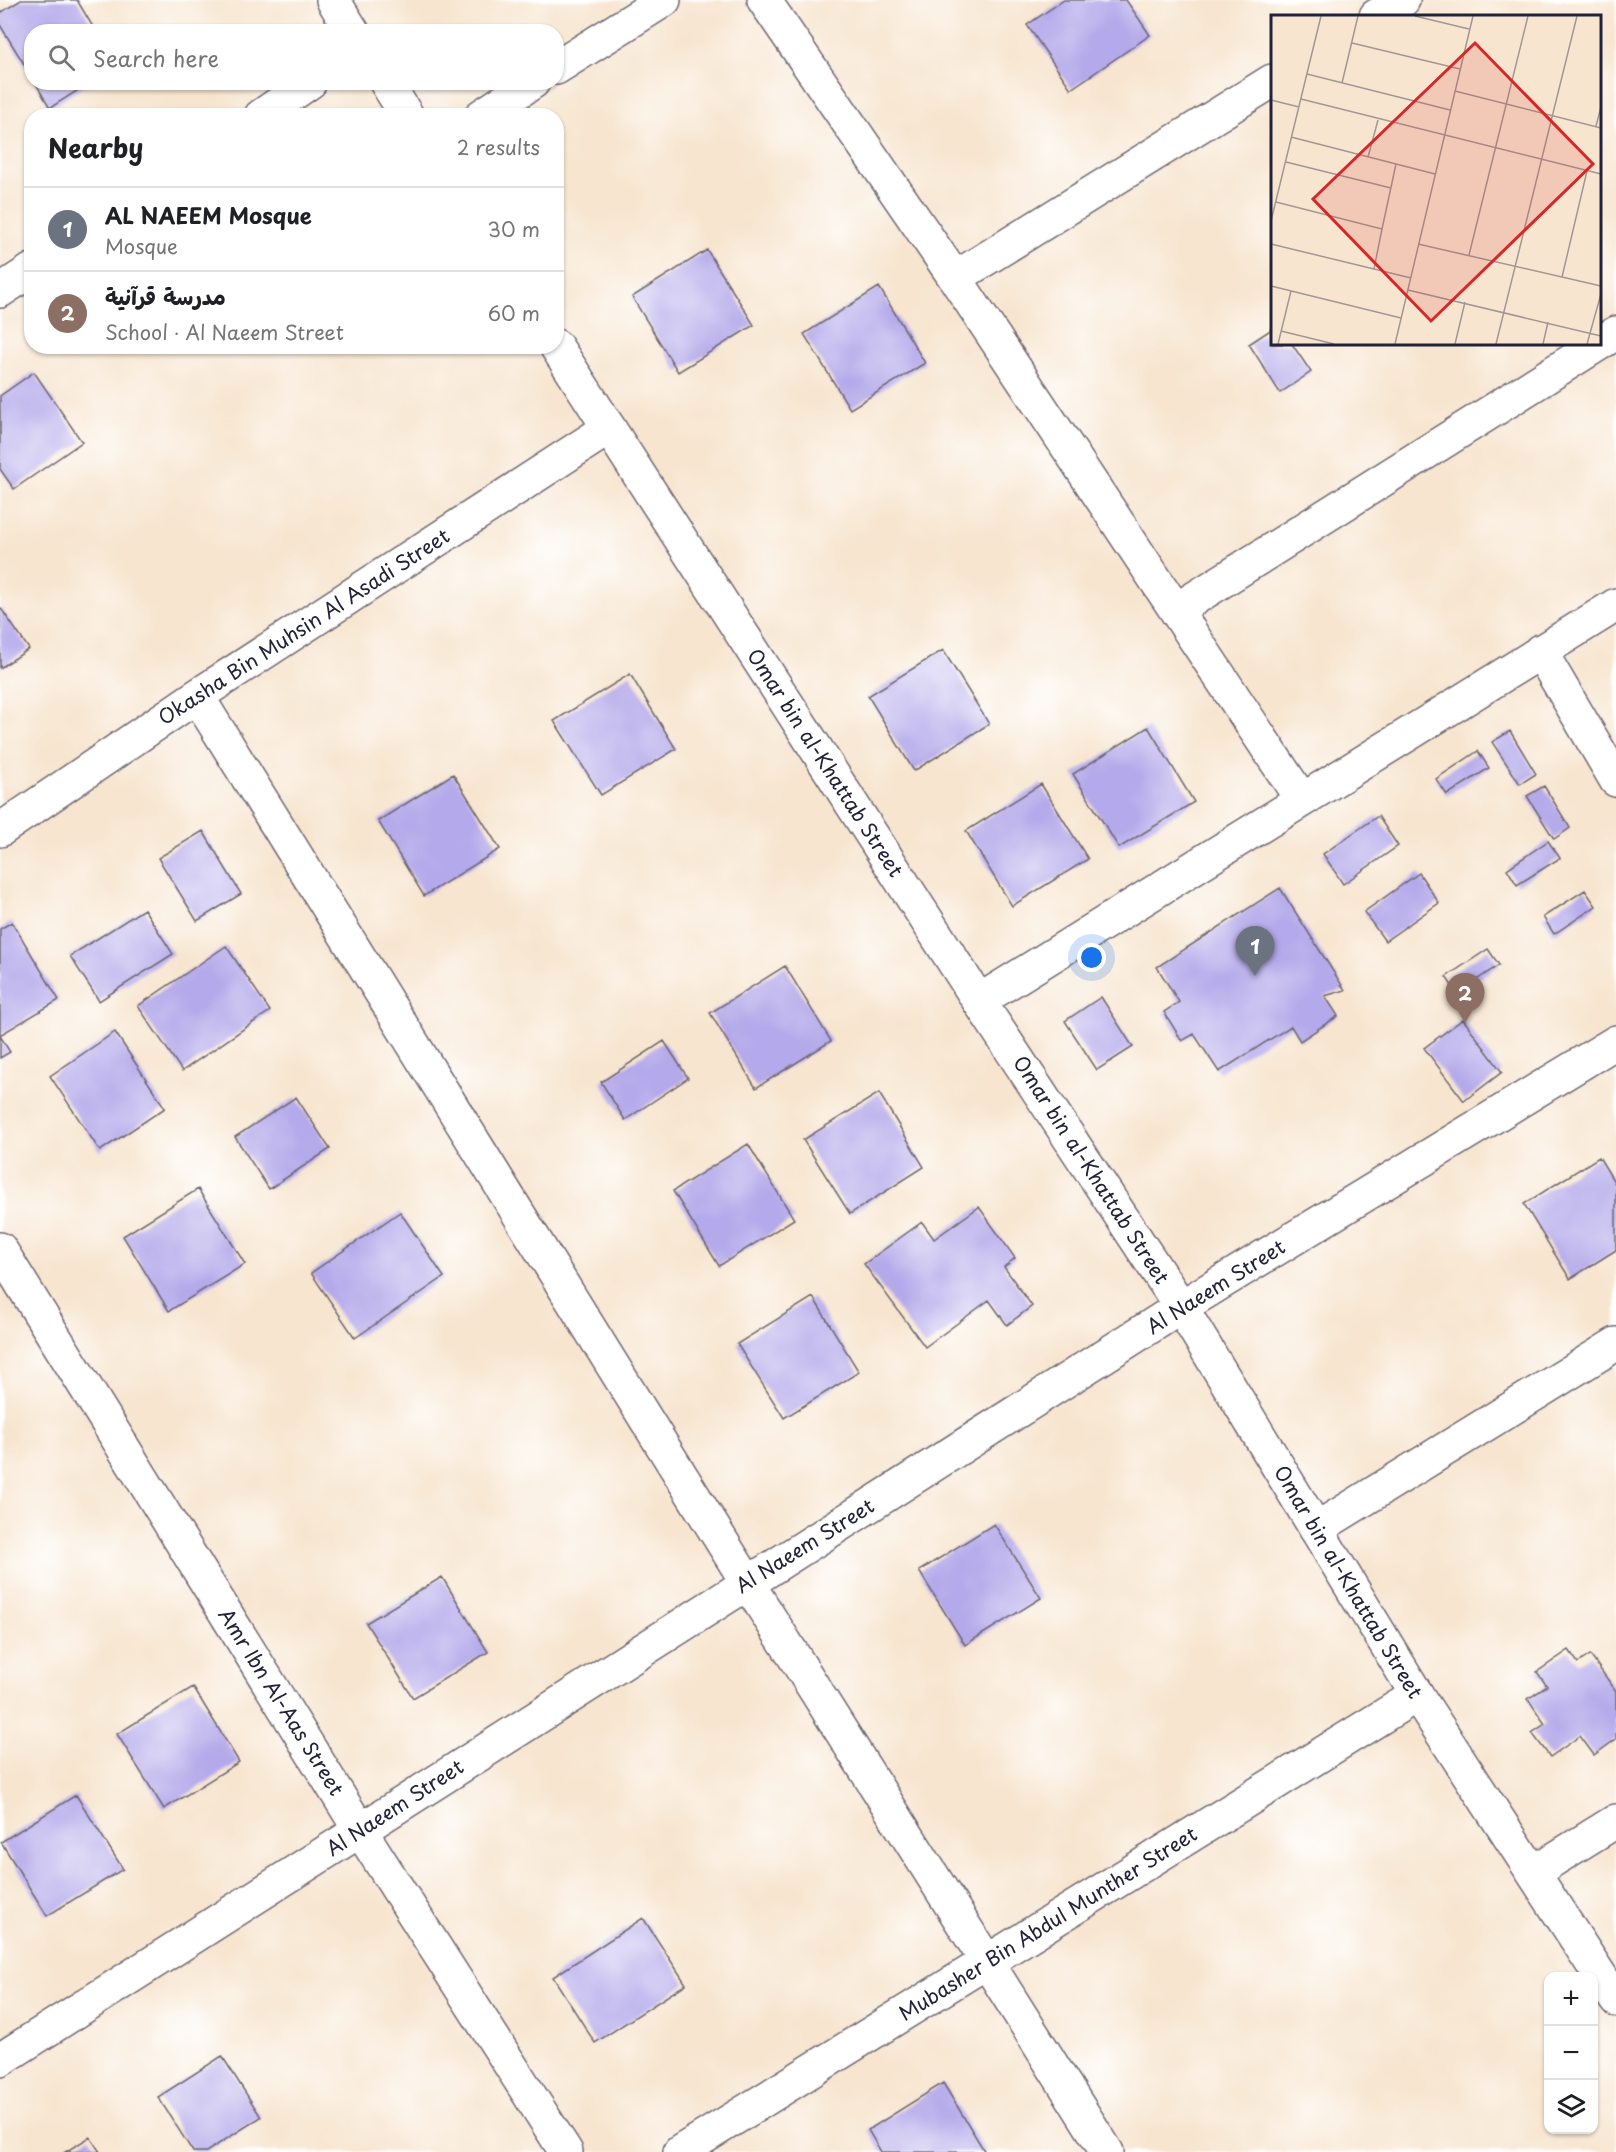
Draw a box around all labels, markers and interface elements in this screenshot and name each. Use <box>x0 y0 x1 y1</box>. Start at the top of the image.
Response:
inset map <box>1271 15 1601 345</box>
search box <box>24 24 564 90</box>
icon: search <box>45 41 78 74</box>
text: Search here <box>93 41 219 74</box>
text: Nearby <box>48 128 143 167</box>
text: 2 results <box>457 132 540 162</box>
text: AL NAEEM Mosque <box>105 198 312 231</box>
text: 1 <box>63 214 72 244</box>
text: 30 m <box>487 214 540 244</box>
text: Mosque <box>105 231 178 261</box>
text: مدرسة قرآنية <box>105 279 226 312</box>
text: 2 <box>60 298 75 328</box>
text: 60 m <box>488 298 540 328</box>
text: School · Al Naeem Street <box>105 317 344 347</box>
street label: Okasha Bin Muhsin Al Asadi Street <box>152 520 455 732</box>
street label: Omar bin al-Khattab Street <box>740 642 911 883</box>
pin: 1 <box>1236 926 1274 976</box>
your location <box>1077 943 1106 972</box>
pin: 2 <box>1446 974 1484 1023</box>
street label: Omar bin al-Khattab Street <box>1006 1049 1177 1290</box>
street label: Al Naeem Street <box>1140 1231 1291 1341</box>
street label: Omar bin al-Khattab Street <box>1267 1459 1431 1704</box>
street label: Al Naeem Street <box>729 1490 880 1600</box>
street label: Amr Ibn Al-Aas Street <box>212 1602 352 1801</box>
street label: Al Naeem Street <box>320 1751 469 1863</box>
street label: Mubasher Bin Abdul Munther Street <box>892 1818 1203 2028</box>
map controls <box>1544 1972 1598 2134</box>
button: + <box>1544 1972 1598 2026</box>
button: − <box>1544 2026 1598 2080</box>
button: layers <box>1544 2080 1598 2134</box>

